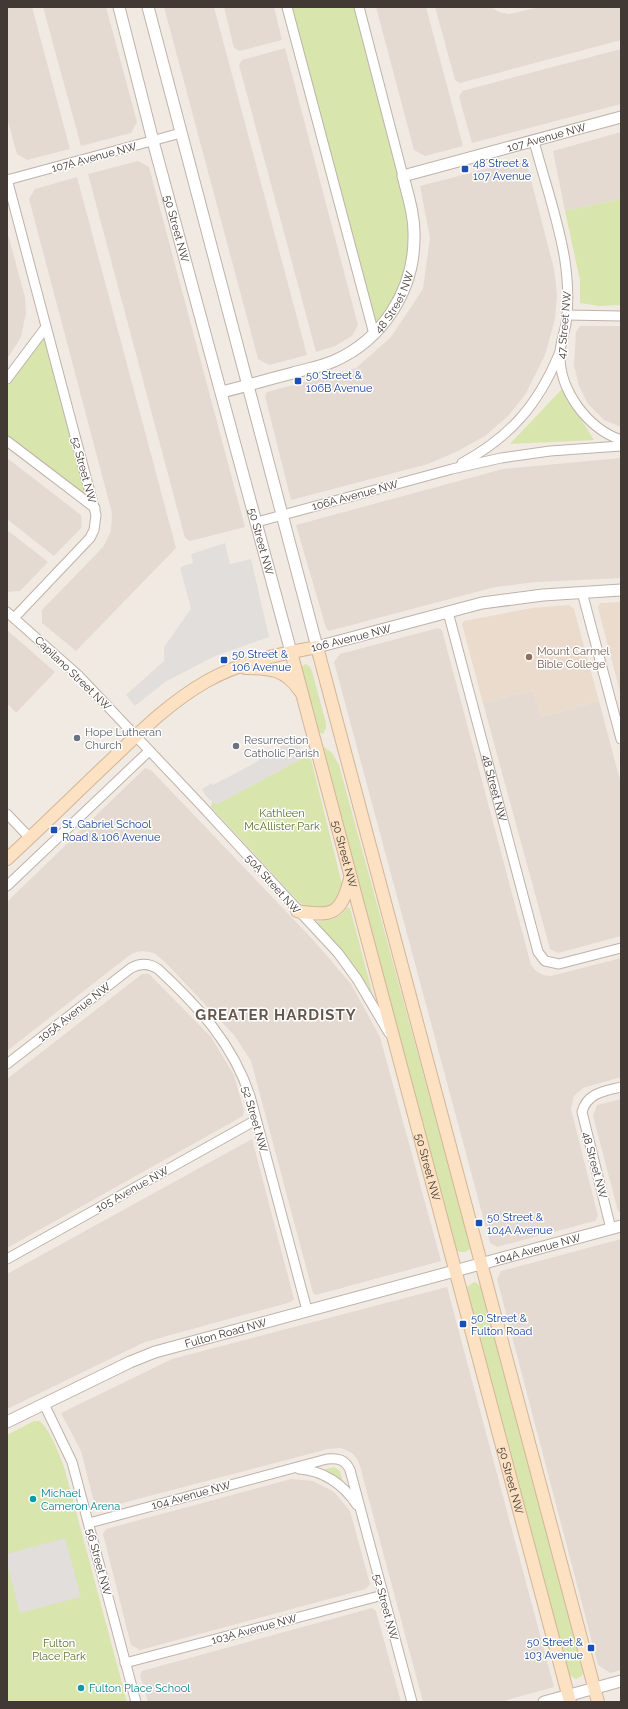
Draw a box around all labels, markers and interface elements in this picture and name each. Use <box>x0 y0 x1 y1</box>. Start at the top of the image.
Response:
street label: 107 Avenue NW <box>506 121 588 155</box>
street label: 107A Avenue NW <box>50 140 139 175</box>
place label: 48 Street & 107 Avenue <box>473 157 532 183</box>
marker: 48 Street & 107 Avenue <box>460 164 470 174</box>
street label: 50 Street NW <box>161 194 192 264</box>
street label: 48 Street NW <box>372 269 417 336</box>
street label: 47 Street NW <box>555 290 574 359</box>
place label: 50 Street & 106B Avenue <box>306 369 373 395</box>
marker: 50 Street & 106B Avenue <box>293 376 303 386</box>
street label: 52 Street NW <box>68 436 99 505</box>
street label: 106A Avenue NW <box>311 478 400 513</box>
street label: 50 Street NW <box>245 507 276 577</box>
street label: 106 Avenue NW <box>310 622 393 655</box>
street label: Capilano Street NW <box>32 634 114 713</box>
place label: Mount Carmel Bible College <box>537 645 609 671</box>
place label: 50 Street & 106 Avenue <box>232 648 292 674</box>
marker: Mount Carmel Bible College <box>524 652 534 662</box>
marker: 50 Street & 106 Avenue <box>219 655 229 665</box>
place label: Hope Lutheran Church <box>85 726 161 752</box>
marker: Hope Lutheran Church <box>72 733 82 743</box>
place label: Resurrection Catholic Parish <box>244 734 319 760</box>
marker: Resurrection Catholic Parish <box>231 741 241 751</box>
street label: 48 Street NW <box>479 753 509 823</box>
park label: Kathleen McAllister Park <box>244 807 320 833</box>
place label: St. Gabriel School Road & 106 Avenue <box>62 818 161 844</box>
street label: 50 Street NW <box>329 819 359 890</box>
marker: St. Gabriel School Road & 106 Avenue <box>49 825 59 835</box>
street label: 50A Street NW <box>242 852 303 917</box>
street label: 105A Avenue NW <box>35 980 114 1045</box>
district label: GREATER HARDISTY <box>195 1006 357 1024</box>
street label: 52 Street NW <box>239 1085 270 1154</box>
street label: 48 Street NW <box>579 1130 610 1200</box>
street label: 50 Street NW <box>412 1132 443 1203</box>
street label: 105 Avenue NW <box>94 1164 171 1215</box>
place label: 50 Street & 104A Avenue <box>487 1211 553 1237</box>
marker: 50 Street & 104A Avenue <box>474 1218 484 1228</box>
street label: 104A Avenue NW <box>493 1231 583 1267</box>
place label: 50 Street & Fulton Road <box>471 1312 533 1338</box>
street label: Fulton Road NW <box>183 1316 269 1351</box>
marker: 50 Street & Fulton Road <box>458 1319 468 1329</box>
street label: 50 Street NW <box>495 1445 526 1516</box>
street label: 104 Avenue NW <box>150 1479 233 1512</box>
place label: Michael Cameron Arena <box>41 1487 120 1513</box>
marker: Michael Cameron Arena <box>28 1494 38 1504</box>
street label: 56 Street NW <box>83 1527 114 1597</box>
street label: 52 Street NW <box>370 1573 401 1642</box>
street label: 103A Avenue NW <box>210 1612 299 1647</box>
place label: 50 Street & 103 Avenue <box>525 1636 584 1662</box>
park label: Fulton Place Park <box>32 1637 86 1663</box>
marker: 50 Street & 103 Avenue <box>586 1643 596 1653</box>
place label: Fulton Place School <box>89 1682 190 1695</box>
marker: Fulton Place School <box>76 1683 86 1693</box>

